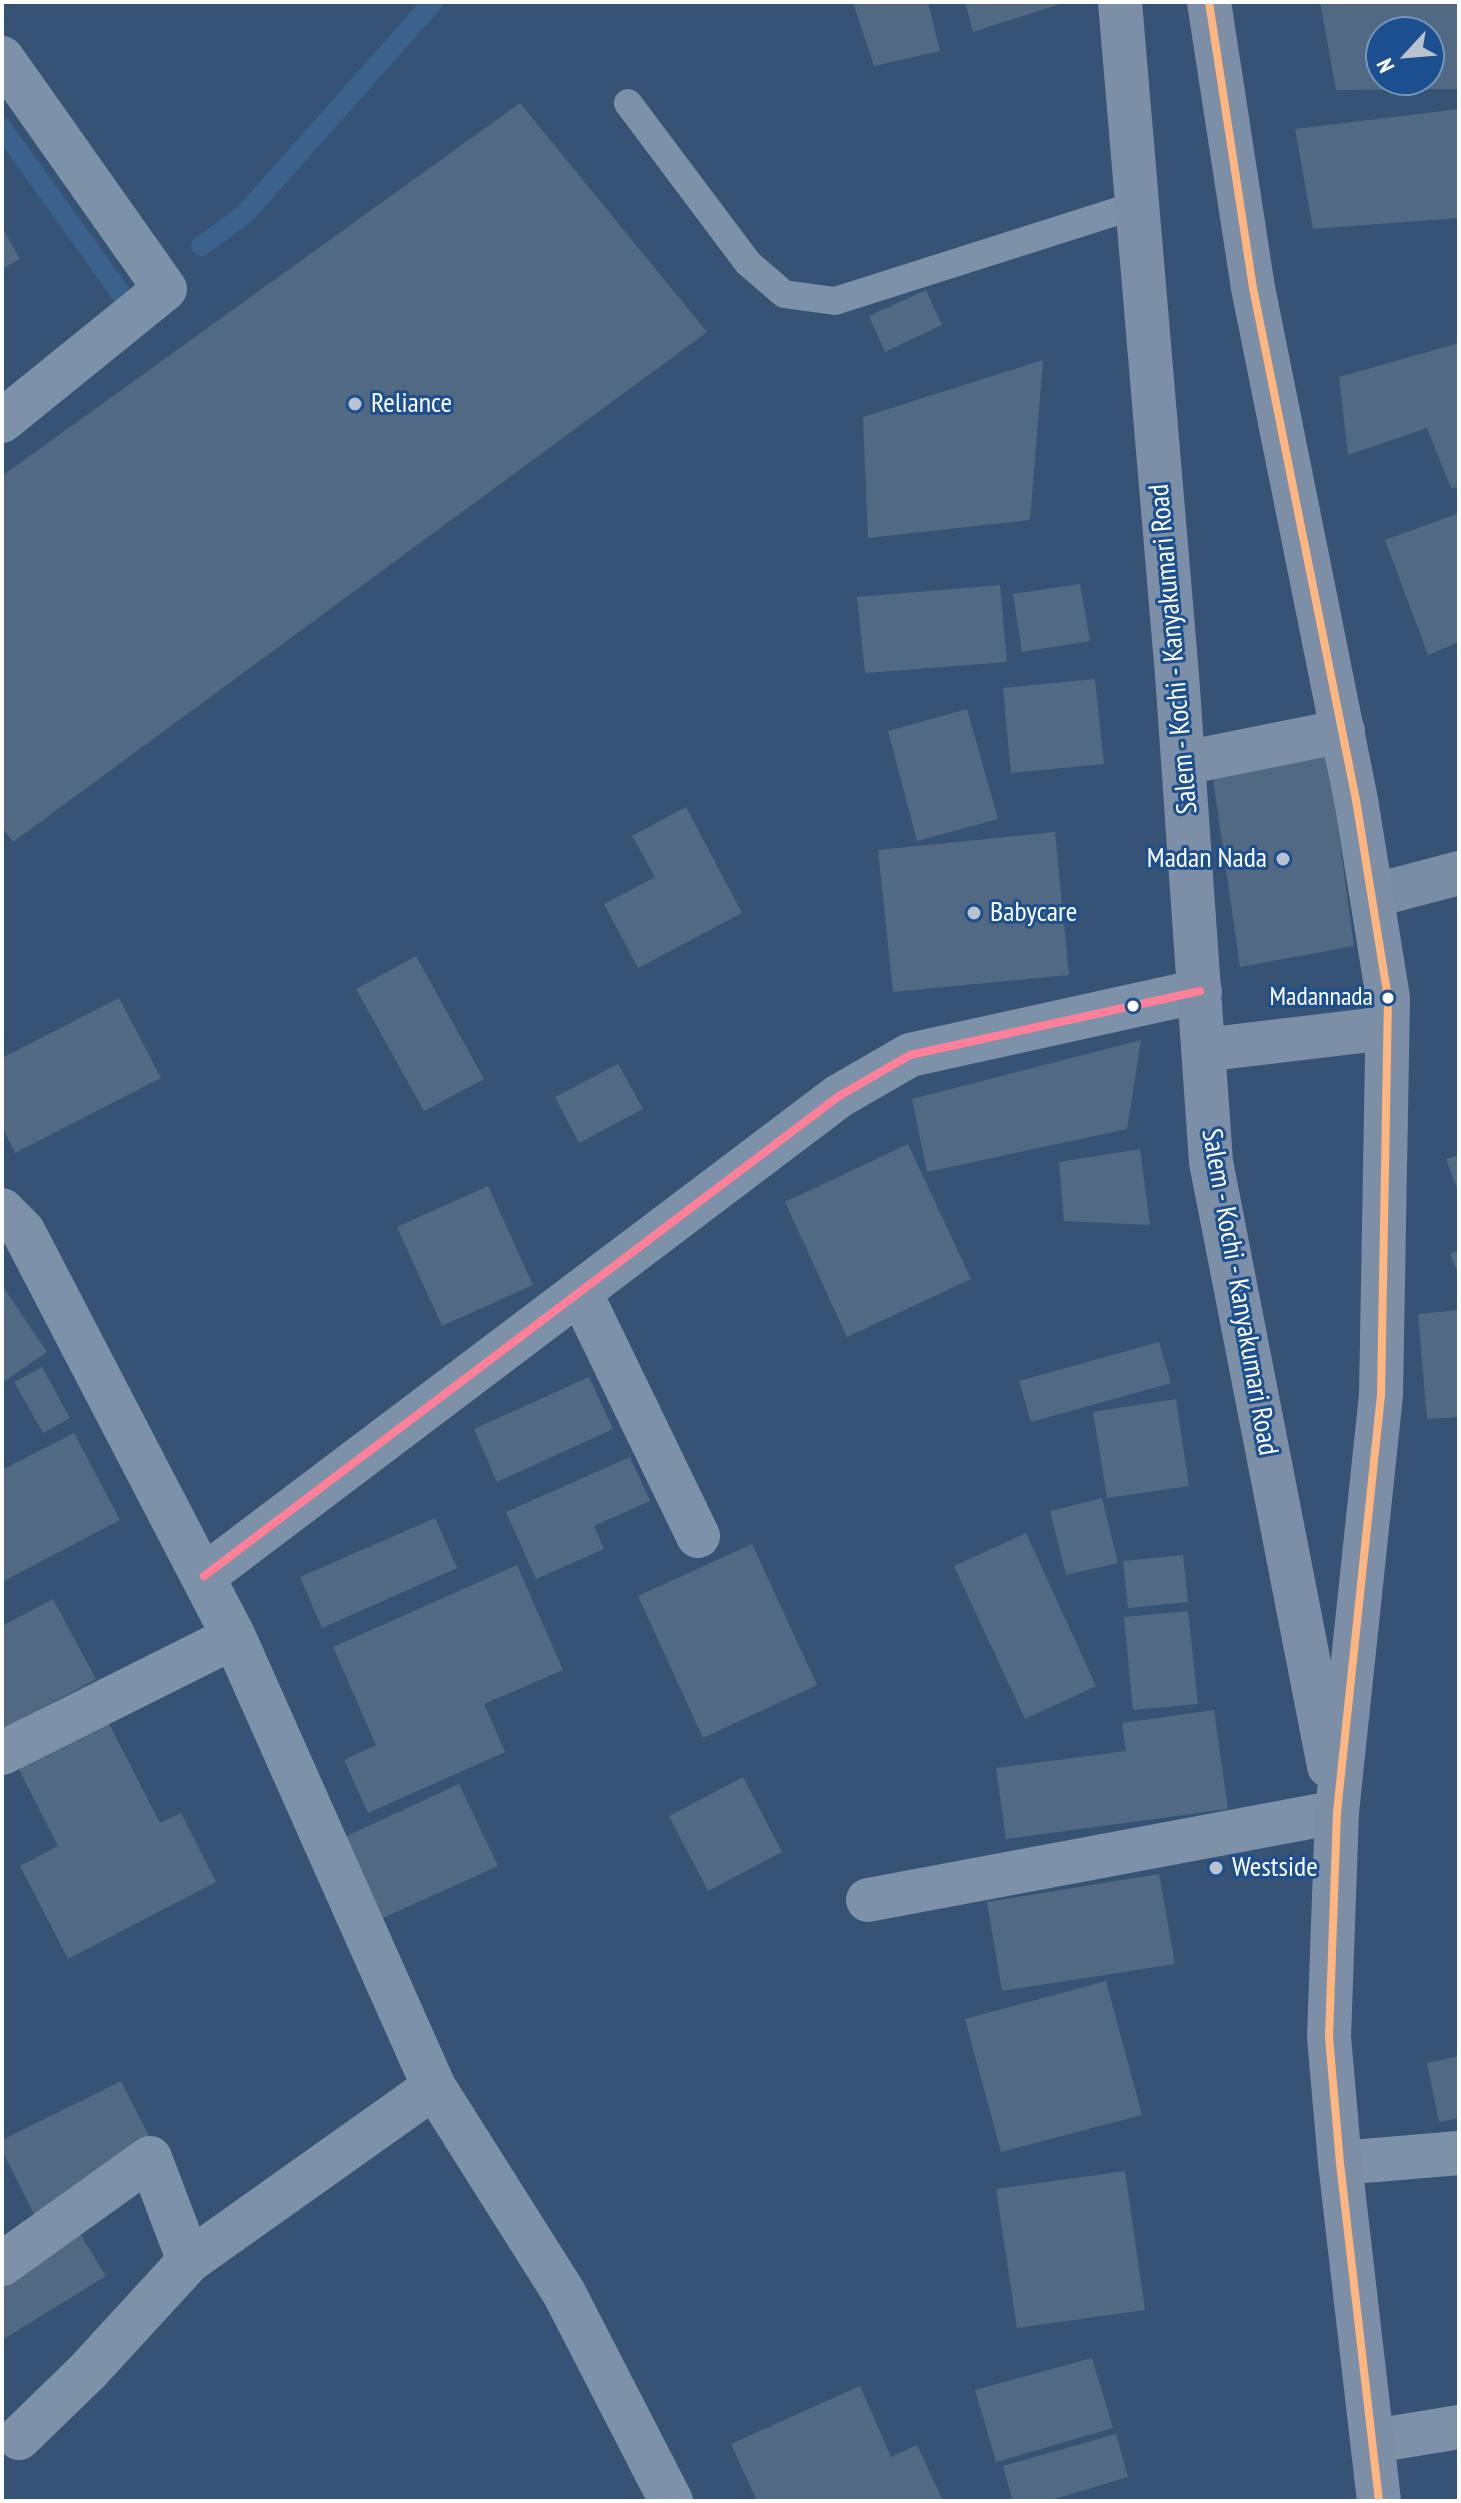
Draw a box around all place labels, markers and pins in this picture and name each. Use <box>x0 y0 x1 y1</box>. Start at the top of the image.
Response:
place label: Reliance <box>371 387 452 421</box>
marker: Reliance <box>346 395 364 413</box>
place label: Madan Nada <box>1147 842 1267 876</box>
marker: Madan Nada <box>1274 850 1292 868</box>
place label: Babycare <box>990 896 1077 930</box>
marker: Babycare <box>965 904 983 922</box>
place label: Madannada <box>1269 982 1373 1014</box>
marker: Madannada <box>1380 990 1396 1006</box>
unlabelled marker <box>1125 998 1141 1014</box>
place label: Westside <box>1232 1851 1318 1885</box>
marker: Westside <box>1207 1859 1225 1877</box>

